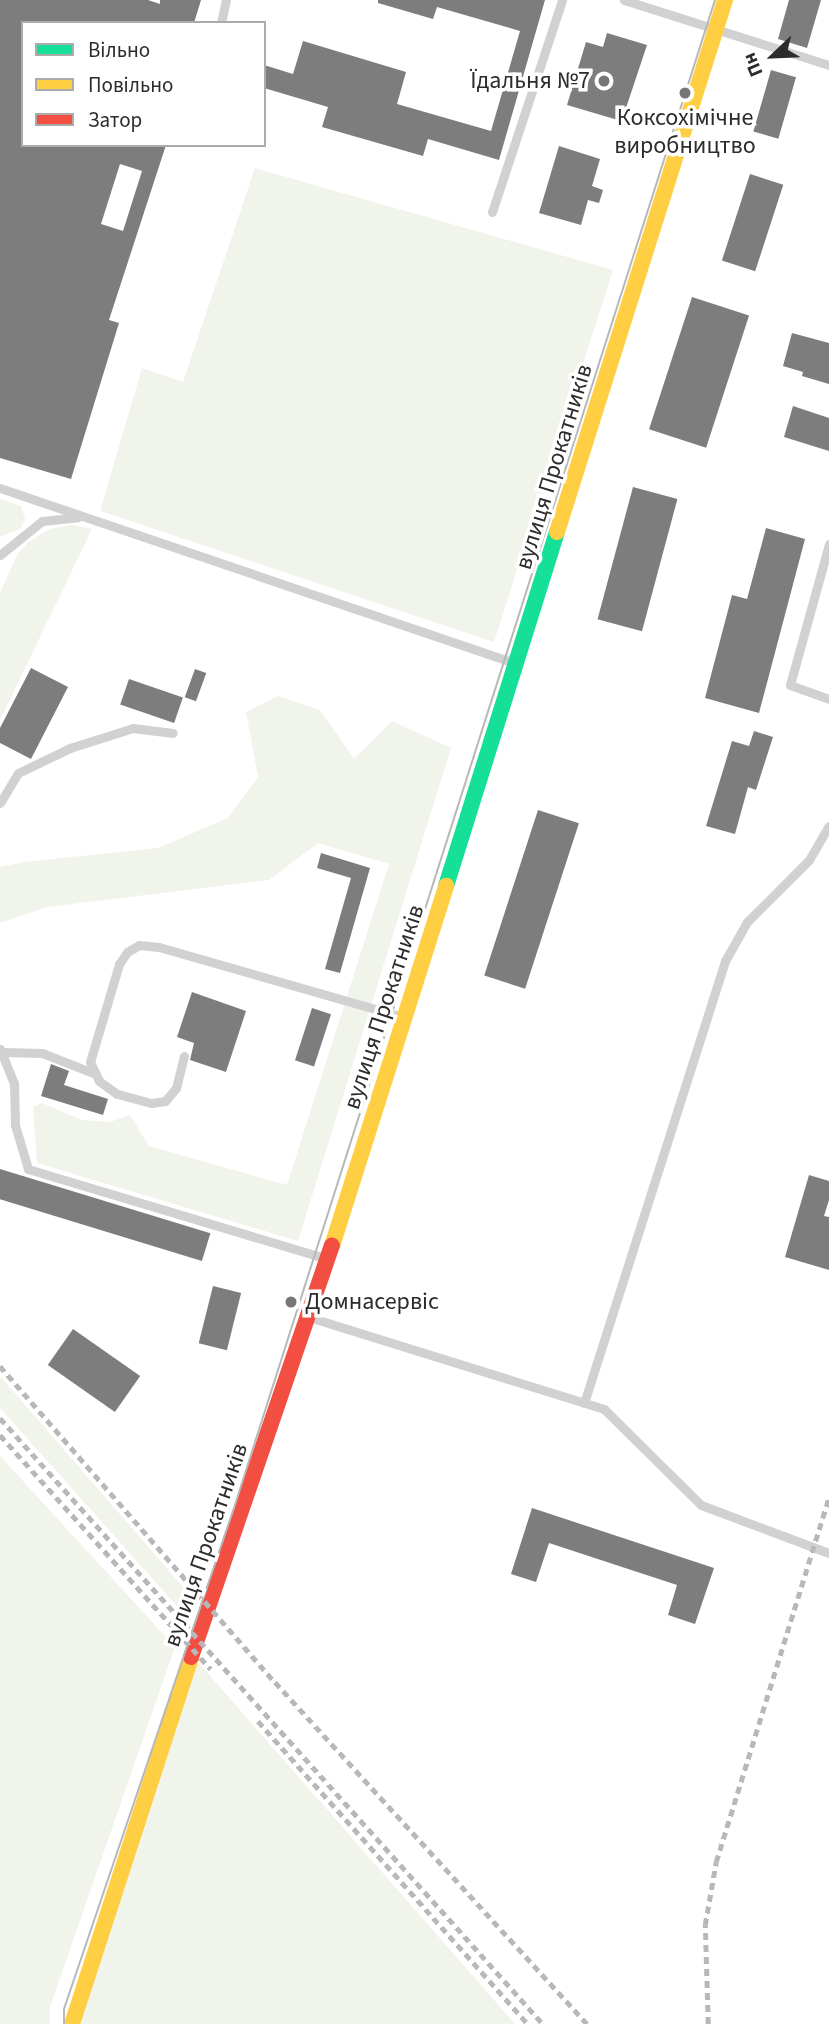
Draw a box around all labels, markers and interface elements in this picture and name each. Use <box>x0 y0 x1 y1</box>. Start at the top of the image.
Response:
legend <box>21 21 266 147</box>
north arrow <box>738 21 808 91</box>
text: Вільно <box>88 35 150 65</box>
text: Пн <box>736 48 770 81</box>
place label: Їдальня №7 <box>470 67 590 95</box>
text: Повільно <box>88 70 173 100</box>
marker: Їдальня №7 <box>596 73 612 89</box>
marker: Коксохімічне виробництво <box>677 85 693 101</box>
place label: Коксохімічне виробництво <box>614 104 756 160</box>
text: Затор <box>88 105 142 135</box>
street label: вулиця Прокатників <box>509 361 599 573</box>
street label: вулиця Прокатників <box>337 901 431 1113</box>
place label: Домнасервіс <box>305 1288 439 1316</box>
marker: Домнасервіс <box>283 1294 299 1310</box>
street label: вулиця Прокатників <box>158 1439 254 1651</box>

